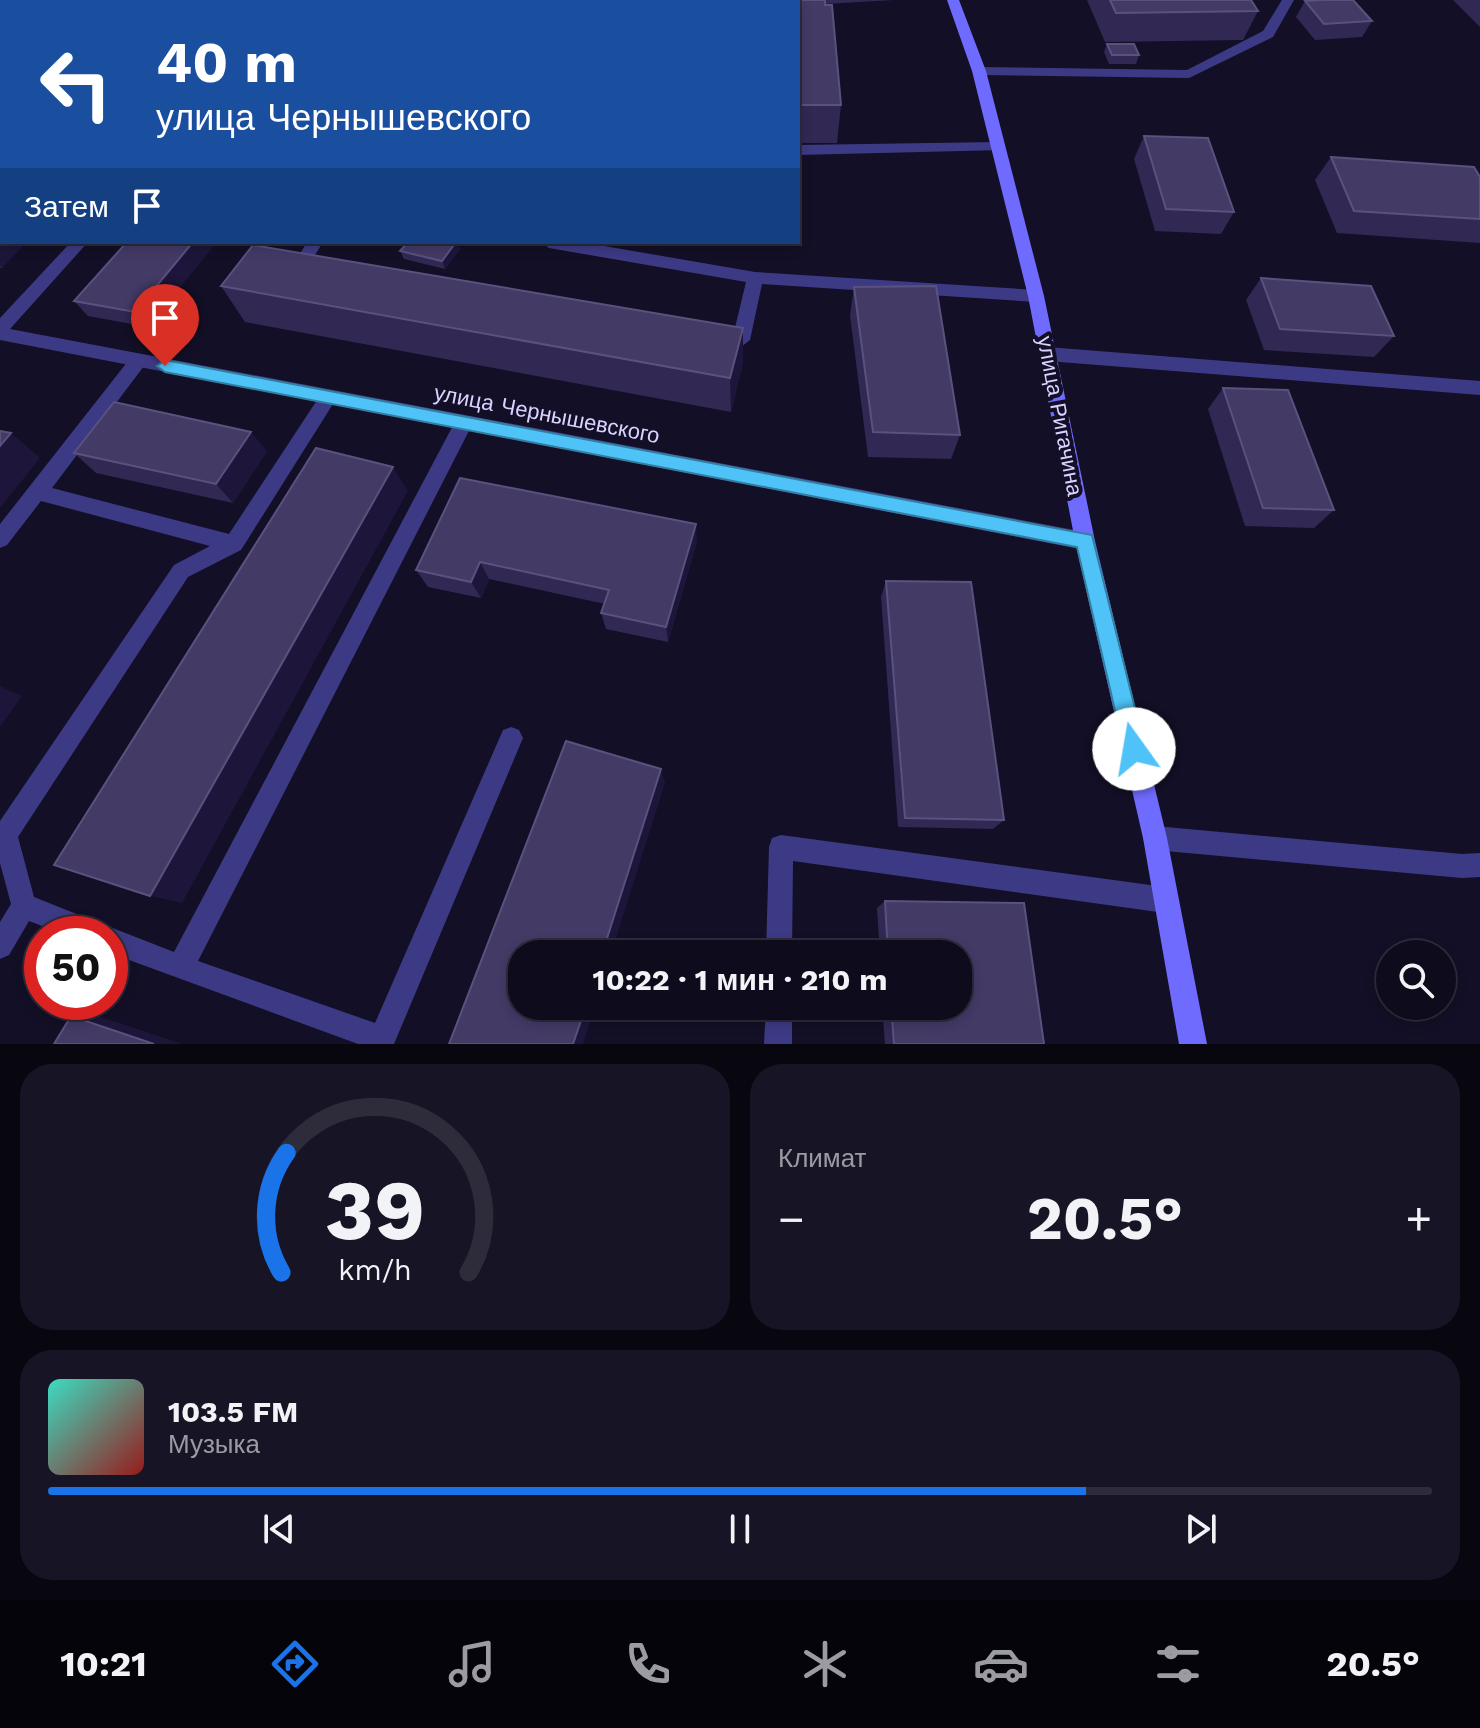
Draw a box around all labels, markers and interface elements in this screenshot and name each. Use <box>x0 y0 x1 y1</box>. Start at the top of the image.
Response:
text: 40 m <box>156 30 297 96</box>
icon: left <box>24 32 128 136</box>
text: улица Чернышевского <box>156 97 531 139</box>
icon: arrive <box>125 184 169 228</box>
text: Затем <box>24 189 109 224</box>
pin <box>131 284 199 366</box>
icon: arrive <box>143 296 187 340</box>
street label: улица Ригачина <box>1032 334 1088 499</box>
street label: улица Чернышевского <box>432 380 662 448</box>
position arrow <box>1092 707 1176 791</box>
speed limit sign: 50 <box>24 916 128 1020</box>
map controls <box>1376 940 1456 1020</box>
button: search <box>1376 940 1456 1020</box>
text: 10:22 · 1 мин · 210 m <box>593 962 887 997</box>
text: Климат <box>778 1143 867 1173</box>
text: 39 <box>325 1162 425 1259</box>
text: 20.5° <box>1027 1183 1183 1254</box>
text: − <box>778 1193 805 1245</box>
text: + <box>1405 1193 1432 1245</box>
text: km/h <box>338 1253 412 1287</box>
text: 103.5 FM <box>168 1394 298 1429</box>
text: Музыка <box>168 1429 260 1459</box>
icon: previous <box>257 1507 301 1551</box>
icon: pause <box>718 1507 762 1551</box>
icon: next <box>1179 1507 1223 1551</box>
icon: directions <box>267 1636 323 1692</box>
icon: music <box>444 1636 500 1692</box>
icon: phone <box>620 1636 676 1692</box>
icon: climate <box>797 1636 853 1692</box>
icon: car <box>973 1636 1029 1692</box>
icon: filters <box>1150 1636 1206 1692</box>
text: 10:21 <box>60 1643 147 1685</box>
text: 20.5° <box>1326 1643 1420 1685</box>

